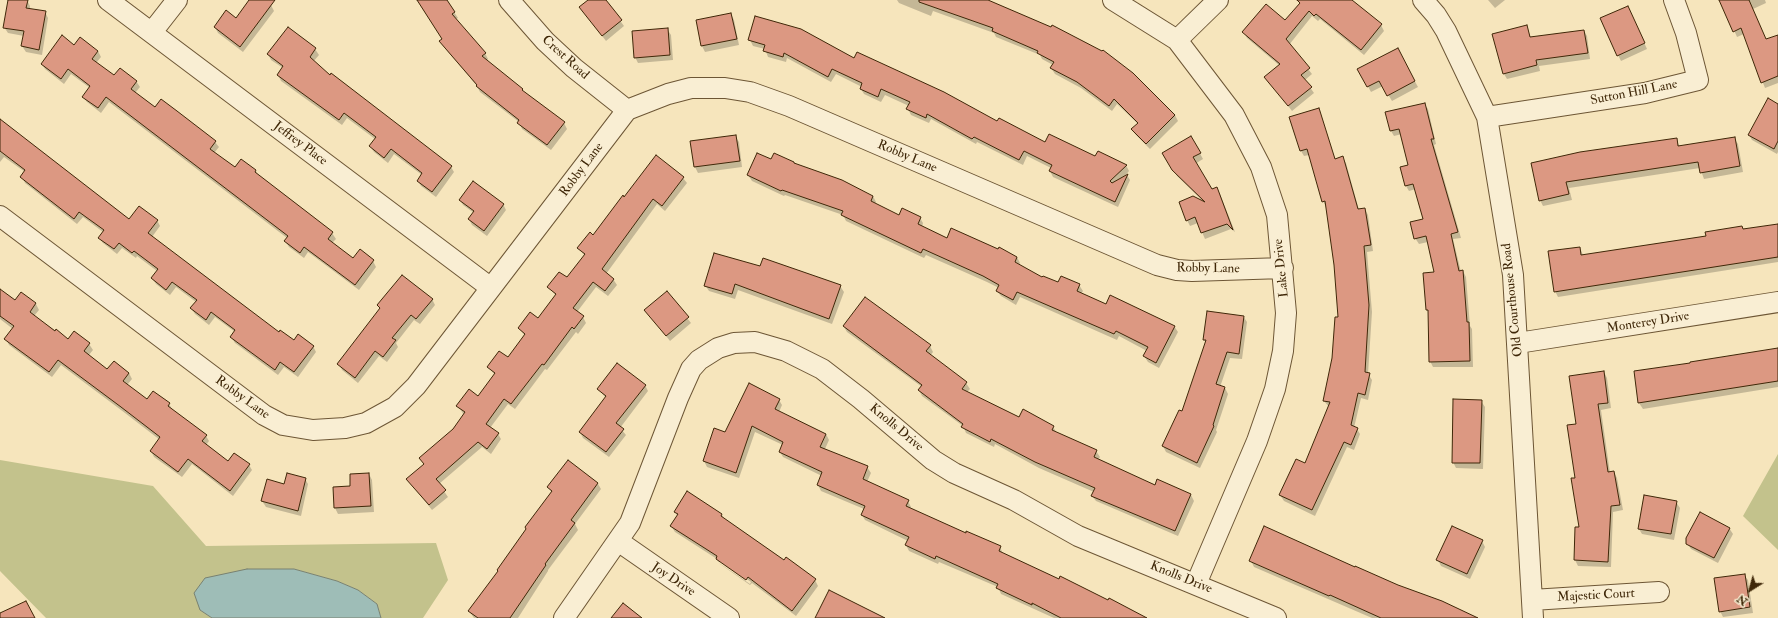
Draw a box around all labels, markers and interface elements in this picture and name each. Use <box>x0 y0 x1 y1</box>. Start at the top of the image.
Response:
street label: Crest Road <box>538 33 592 83</box>
street label: Sutton Hill Lane <box>1589 77 1679 109</box>
street label: Jeffrey Place <box>270 119 330 169</box>
street label: Robby Lane <box>875 137 939 177</box>
street label: Robby Lane <box>557 140 607 200</box>
street label: Lake Drive <box>1271 238 1293 298</box>
street label: Old Courthouse Road <box>1499 242 1527 358</box>
street label: Robby Lane <box>1176 261 1240 277</box>
street label: Monterey Drive <box>1606 309 1690 337</box>
street label: Robby Lane <box>212 373 272 423</box>
street label: Knolls Drive <box>866 401 926 455</box>
street label: Knolls Drive <box>1148 558 1214 598</box>
street label: Joy Drive <box>648 560 698 600</box>
north arrow <box>1730 570 1770 610</box>
street label: Majestic Court <box>1557 586 1635 606</box>
text: N <box>1735 592 1750 608</box>

